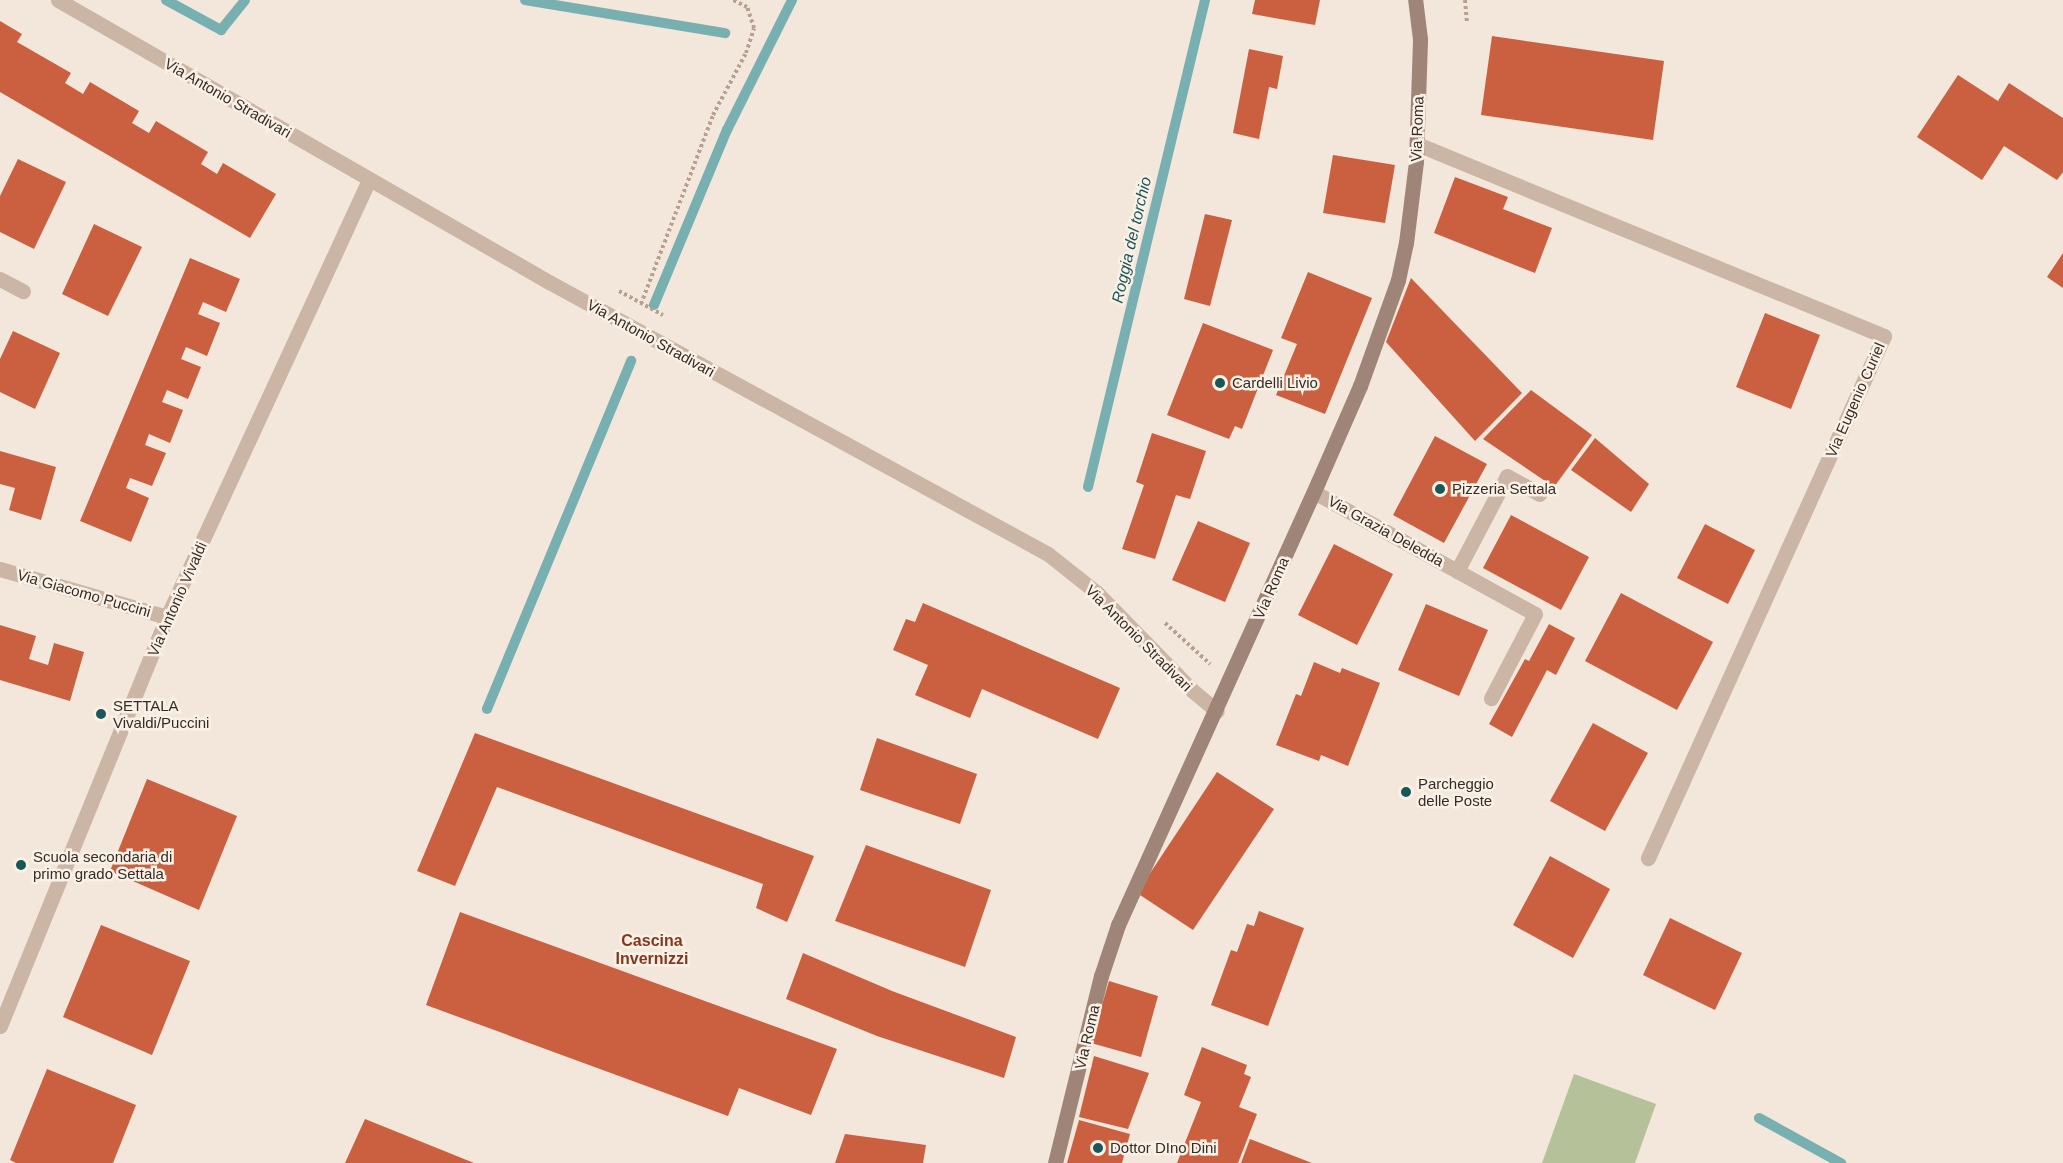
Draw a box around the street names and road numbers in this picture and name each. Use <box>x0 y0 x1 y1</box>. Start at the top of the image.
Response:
street label: Via Antonio Stradivari <box>161 54 295 142</box>
street label: Via Roma <box>1407 96 1427 162</box>
street label: Via Antonio Stradivari <box>584 295 718 381</box>
street label: Via Eugenio Curiel <box>1822 340 1888 460</box>
street label: Via Grazia Deledda <box>1325 492 1447 570</box>
street label: Via Antonio Vivaldi <box>143 538 211 660</box>
street label: Via Roma <box>1249 554 1293 622</box>
street label: Via Giacomo Puccini <box>15 565 153 621</box>
street label: Via Antonio Stradivari <box>1082 581 1196 695</box>
street label: Via Roma <box>1071 1003 1103 1071</box>

